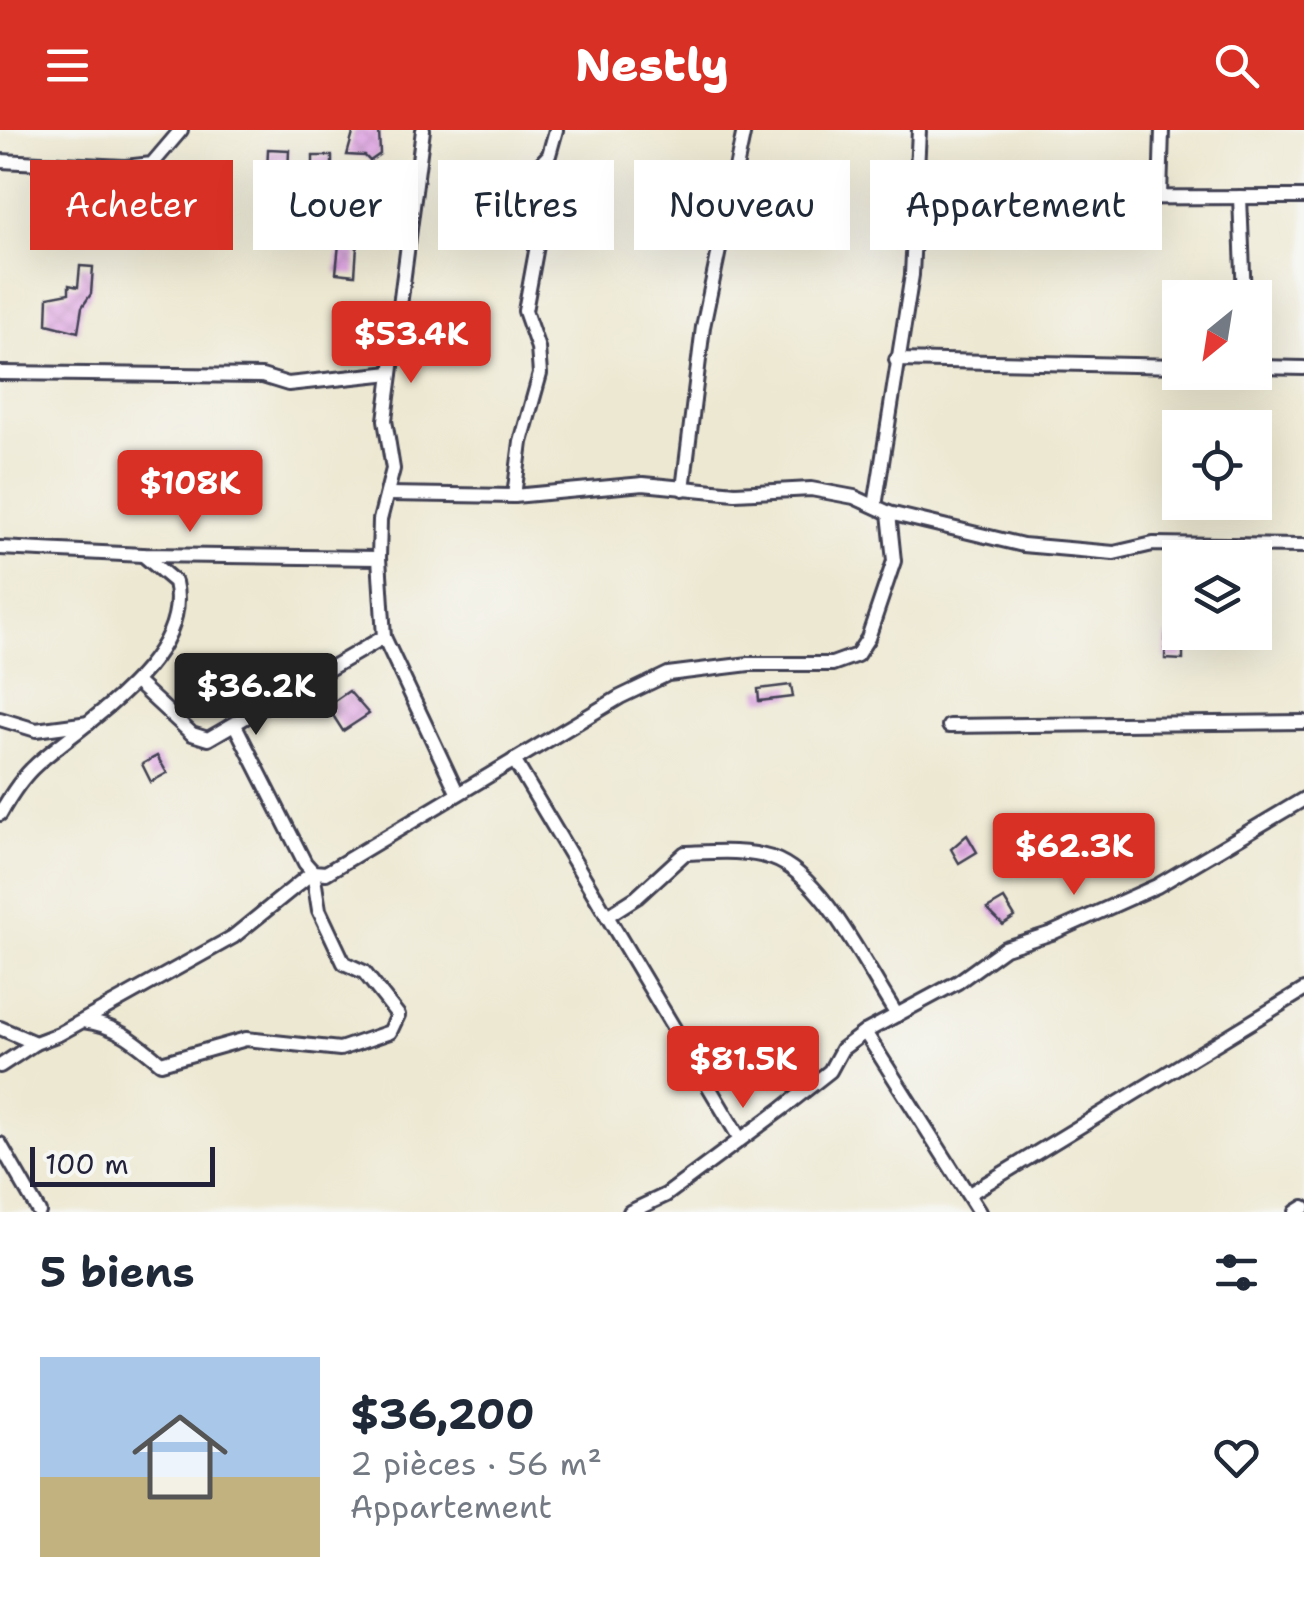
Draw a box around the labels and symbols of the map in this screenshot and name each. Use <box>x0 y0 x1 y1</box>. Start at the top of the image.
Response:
north arrow <box>1162 280 1272 390</box>
pin: $53.4K <box>330 301 492 386</box>
pin: $108K <box>120 450 260 535</box>
pin: $36.2K <box>175 653 337 738</box>
pin: $62.3K <box>993 813 1155 898</box>
pin: $81.5K <box>662 1026 824 1111</box>
scale bar <box>30 1142 215 1186</box>

